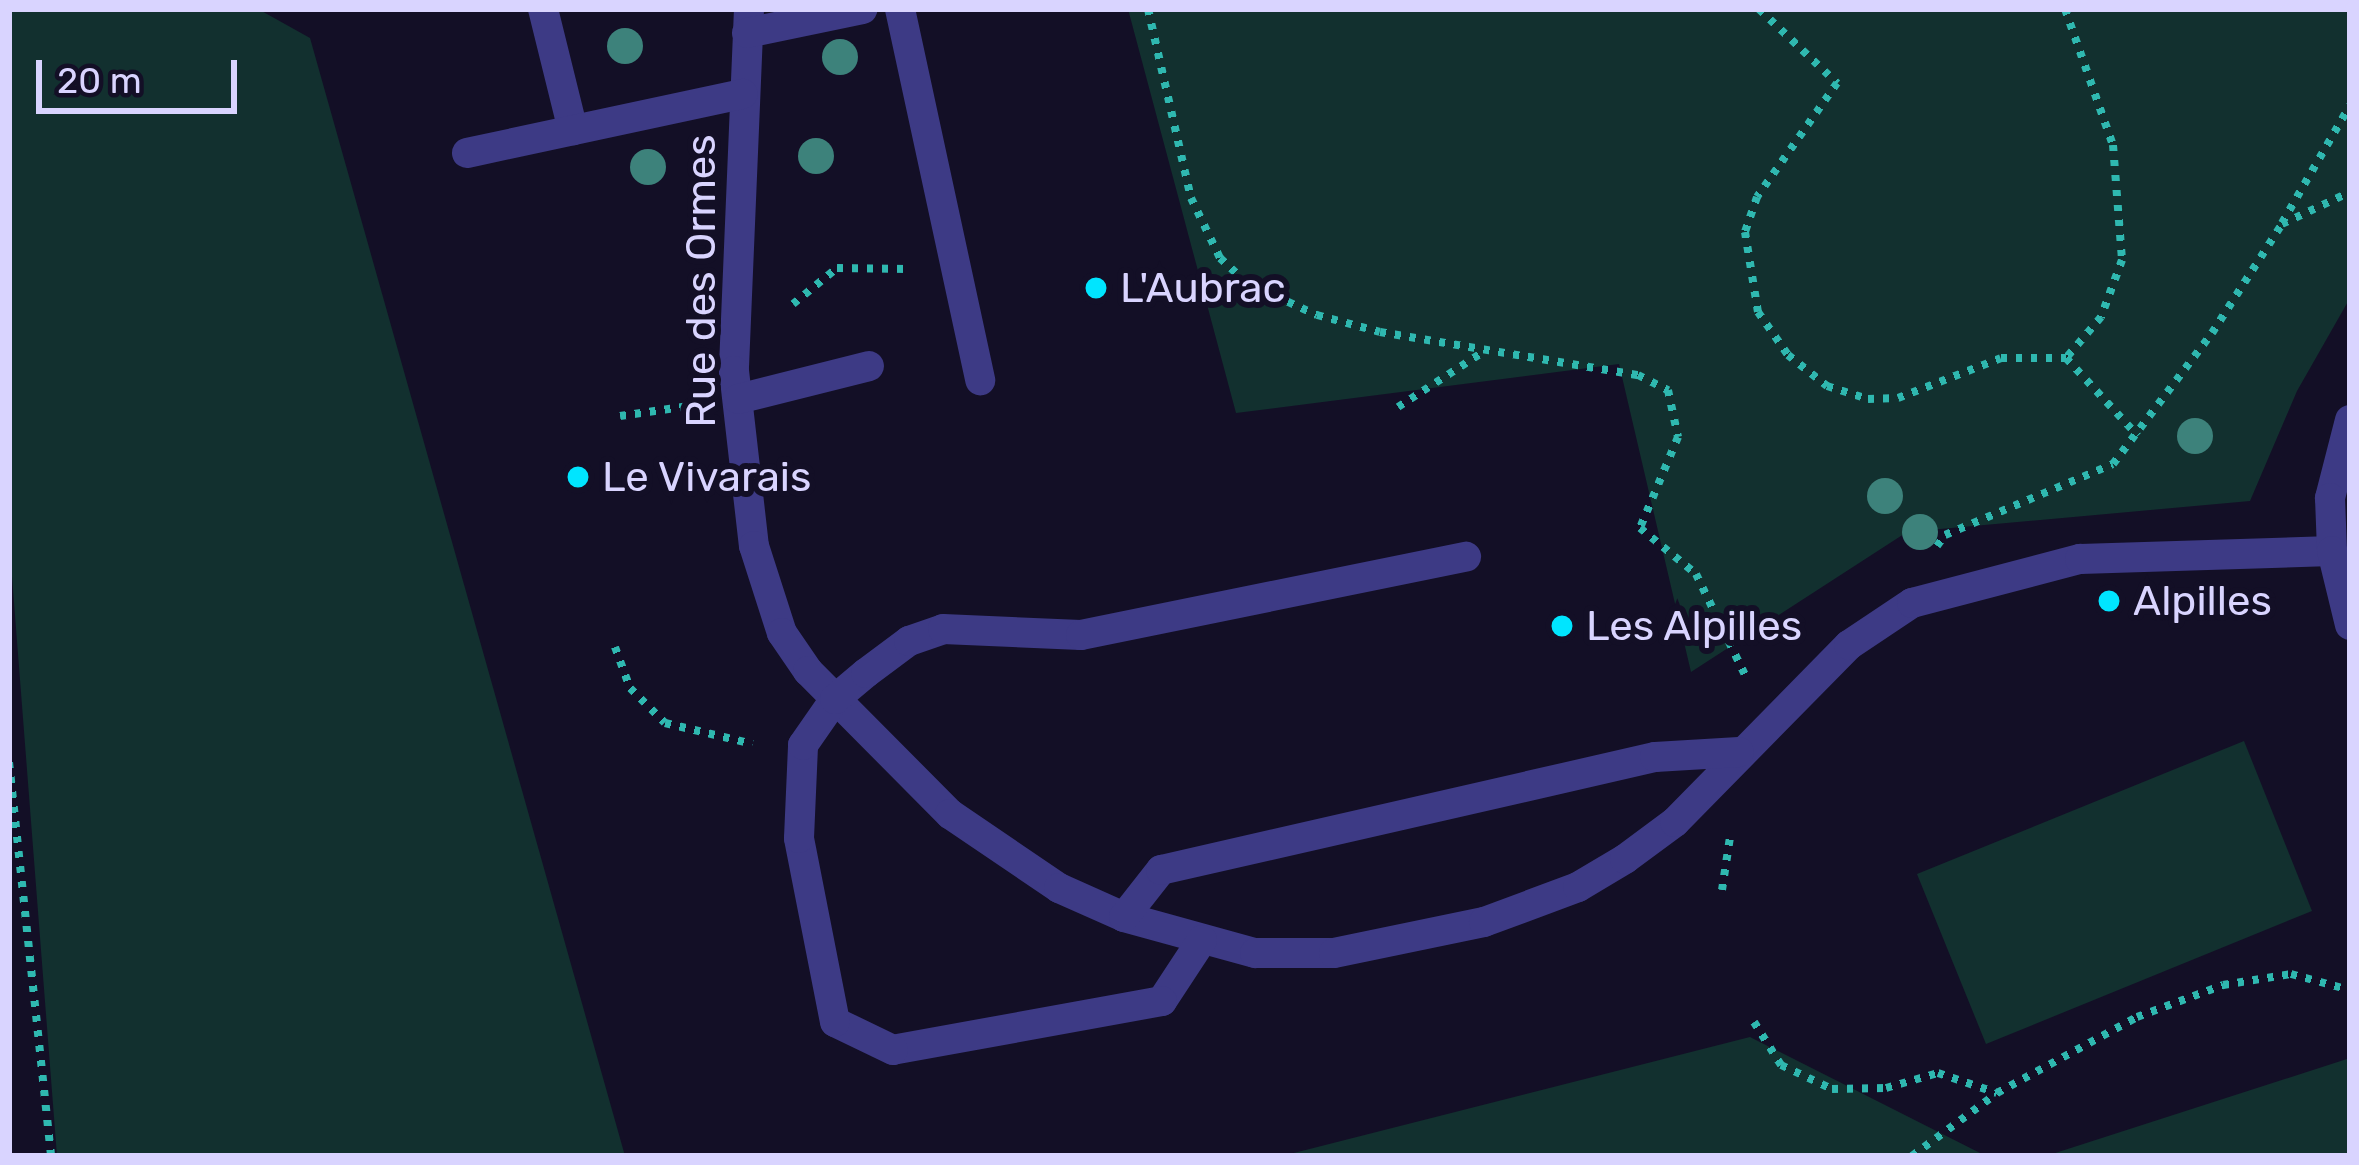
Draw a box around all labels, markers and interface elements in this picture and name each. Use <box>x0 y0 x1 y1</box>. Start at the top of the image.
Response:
scale bar <box>42 36 243 110</box>
text: 20 m <box>57 59 142 102</box>
street label: Rue des Ormes <box>676 134 726 428</box>
place label: L'Aubrac <box>1120 263 1286 313</box>
marker: L'Aubrac <box>1083 275 1109 301</box>
place label: Le Vivarais <box>602 452 813 502</box>
marker: Le Vivarais <box>565 464 591 490</box>
place label: Alpilles <box>2133 576 2272 626</box>
marker: Alpilles <box>2096 588 2122 614</box>
place label: Les Alpilles <box>1586 601 1803 651</box>
marker: Les Alpilles <box>1549 613 1575 639</box>

